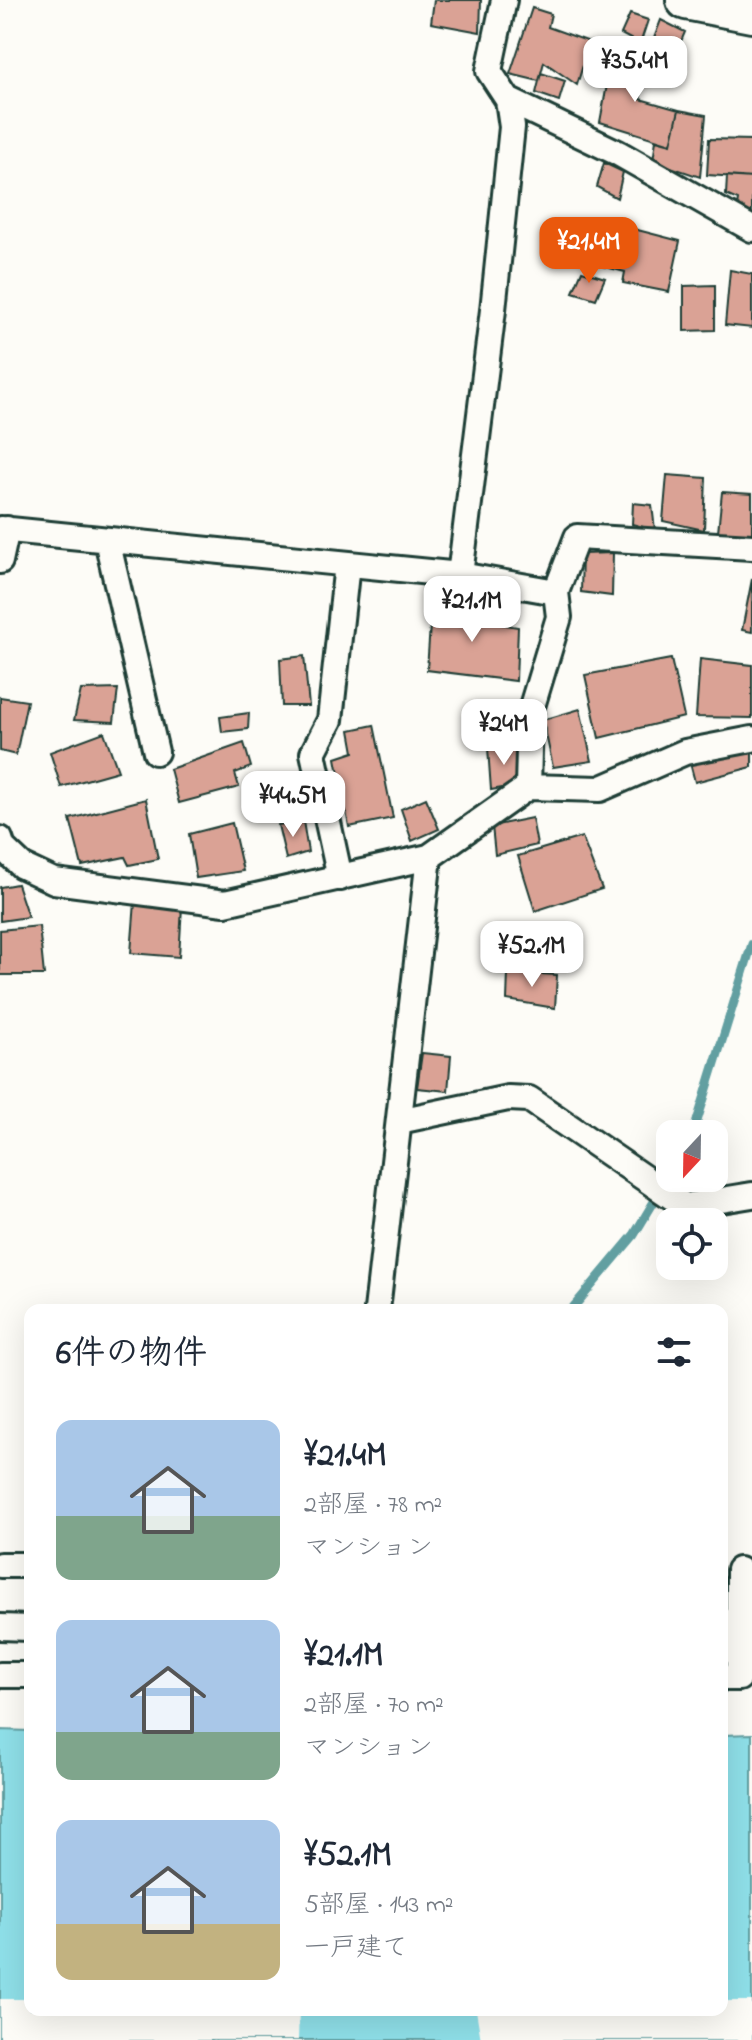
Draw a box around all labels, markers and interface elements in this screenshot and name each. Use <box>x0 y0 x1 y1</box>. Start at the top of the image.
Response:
pin: ¥35.4M <box>570 36 700 104</box>
text: ¥35.4M <box>601 43 669 81</box>
pin: ¥21.4M <box>524 217 654 285</box>
text: ¥21.4M <box>557 224 621 262</box>
pin: ¥21.1M <box>407 576 537 644</box>
text: ¥21.1M <box>442 583 502 621</box>
pin: ¥24M <box>457 699 551 767</box>
text: ¥24M <box>479 706 529 744</box>
pin: ¥44.5M <box>228 771 358 839</box>
text: ¥44.5M <box>259 778 327 816</box>
pin: ¥52.1M <box>467 921 597 989</box>
text: ¥52.1M <box>498 928 566 966</box>
north arrow <box>656 1120 728 1192</box>
map controls <box>656 1120 728 1280</box>
button: locate <box>656 1208 728 1280</box>
text: 6件の物件 <box>56 1330 207 1380</box>
icon: filters <box>652 1330 696 1374</box>
text: ¥21.4M <box>304 1432 387 1482</box>
icon: home <box>120 1452 216 1548</box>
text: 2部屋 · 78 m² <box>304 1487 442 1525</box>
text: マンション <box>304 1530 433 1568</box>
text: ¥21.1M <box>304 1632 383 1682</box>
icon: home <box>120 1652 216 1748</box>
text: 2部屋 · 70 m² <box>304 1687 444 1725</box>
text: マンション <box>304 1730 433 1768</box>
text: ¥52.1M <box>304 1832 392 1882</box>
icon: home <box>120 1852 216 1948</box>
text: 5部屋 · 143 m² <box>304 1887 454 1925</box>
text: 一戸建て <box>304 1930 408 1968</box>

